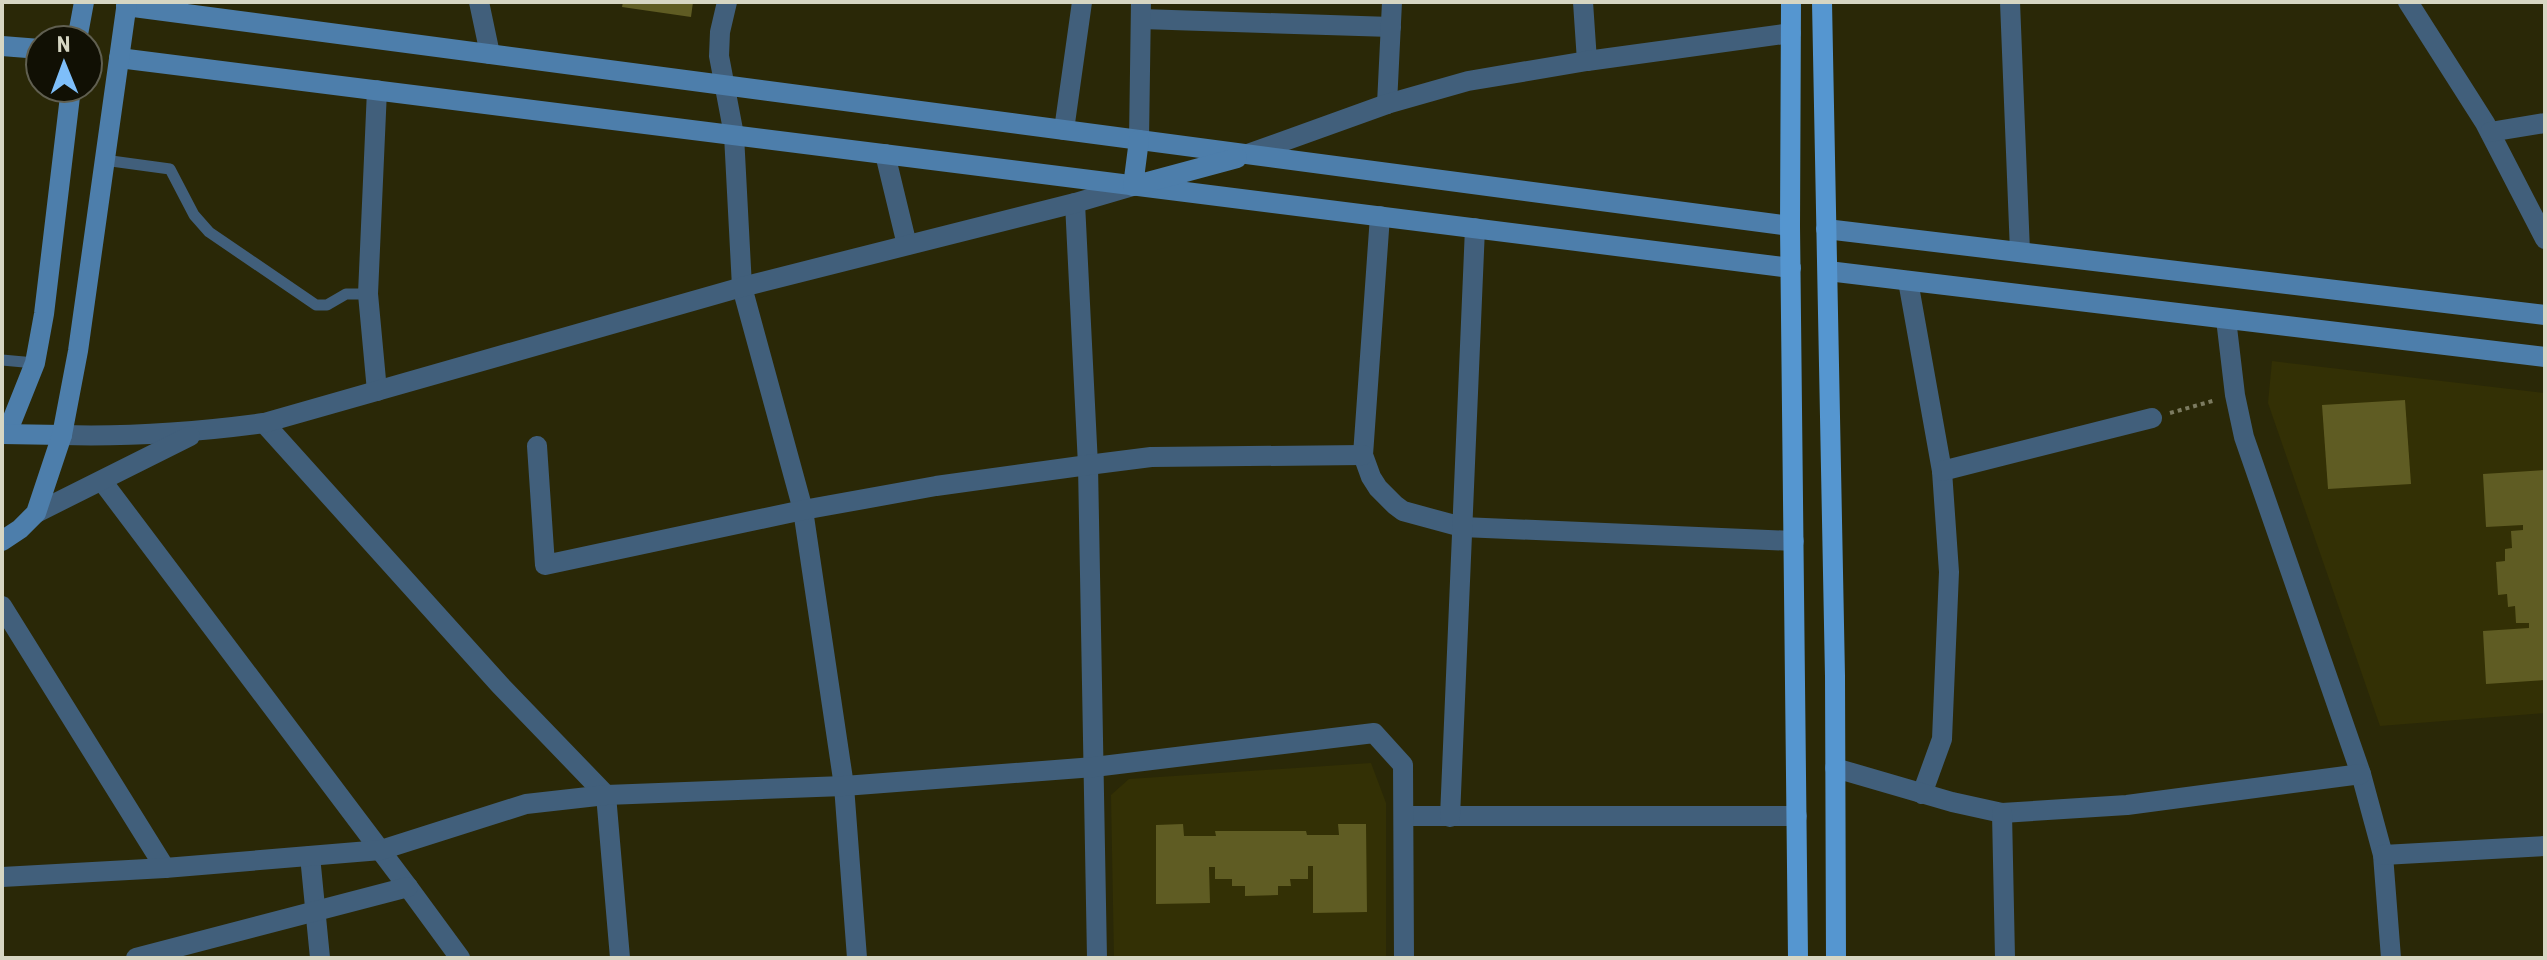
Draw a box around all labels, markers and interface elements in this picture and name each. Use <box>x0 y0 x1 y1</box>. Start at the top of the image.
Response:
north arrow <box>24 24 104 104</box>
text: N <box>57 32 71 57</box>

